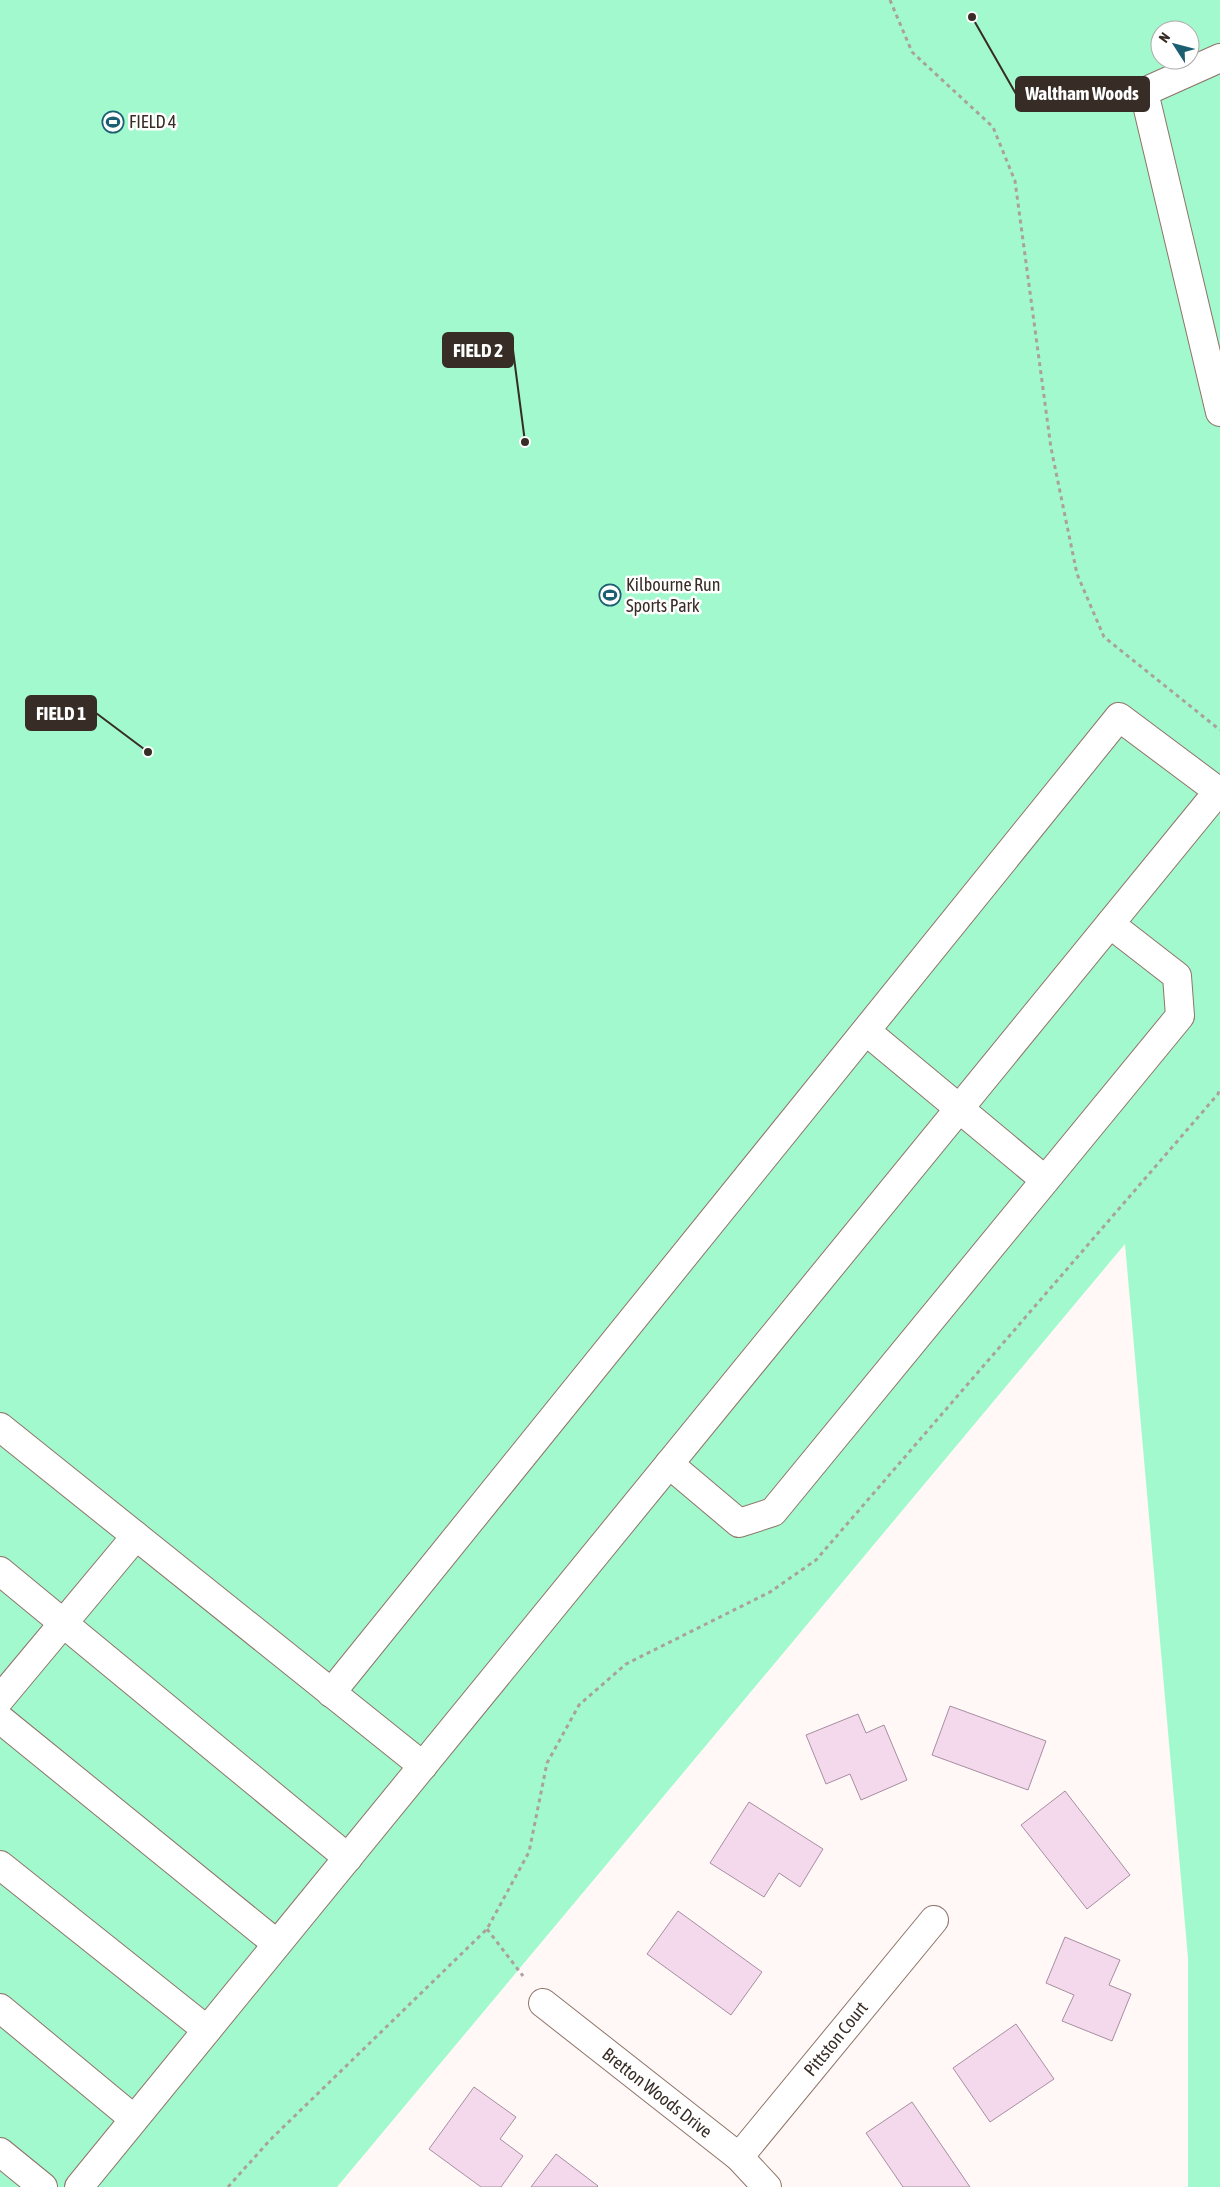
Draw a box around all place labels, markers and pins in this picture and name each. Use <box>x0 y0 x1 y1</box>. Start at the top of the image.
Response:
callout: Waltham Woods <box>1016 77 1149 111</box>
sports icon: FIELD 4 <box>101 110 125 134</box>
place label: FIELD 4 <box>129 111 176 132</box>
callout: FIELD 2 <box>443 333 513 367</box>
place label: Kilbourne Run Sports Park <box>626 574 721 616</box>
sports icon: Kilbourne Run Sports Park <box>598 583 622 607</box>
callout: FIELD 1 <box>26 696 96 730</box>

